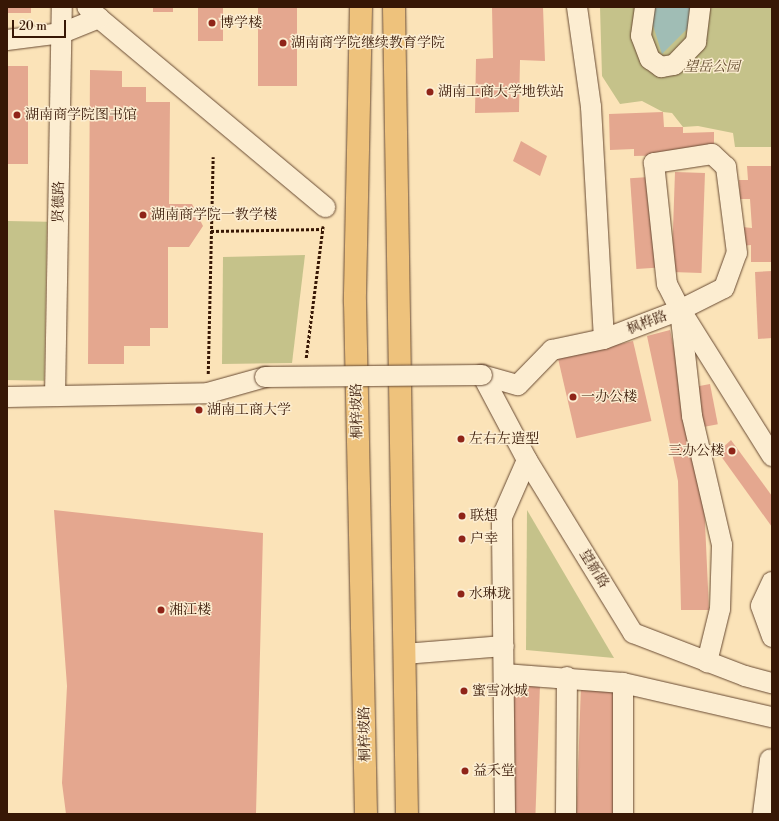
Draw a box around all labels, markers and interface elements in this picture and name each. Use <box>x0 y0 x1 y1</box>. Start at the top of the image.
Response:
scale bar <box>14 12 68 38</box>
place label: 博学楼 <box>220 15 262 31</box>
marker: 博学楼 <box>207 18 217 28</box>
text: 20 m <box>19 19 47 34</box>
place label: 湖南商学院继续教育学院 <box>291 35 445 51</box>
marker: 湖南商学院继续教育学院 <box>278 38 288 48</box>
park label: 望岳公园 <box>684 59 740 75</box>
place label: 湖南工商大学地铁站 <box>438 84 564 100</box>
marker: 湖南工商大学地铁站 <box>425 87 435 97</box>
place label: 湖南商学院图书馆 <box>25 107 137 123</box>
marker: 湖南商学院图书馆 <box>12 110 22 120</box>
street label: 贤德路 <box>50 181 68 223</box>
place label: 湖南商学院一教学楼 <box>151 207 277 223</box>
marker: 湖南商学院一教学楼 <box>138 210 148 220</box>
street label: 枫桦路 <box>624 308 670 338</box>
street label: 桐梓坡路 <box>348 383 366 439</box>
place label: 一办公楼 <box>581 389 637 405</box>
marker: 一办公楼 <box>568 392 578 402</box>
place label: 湖南工商大学 <box>207 402 291 418</box>
marker: 湖南工商大学 <box>194 405 204 415</box>
place label: 左右左造型 <box>469 431 539 447</box>
marker: 左右左造型 <box>456 434 466 444</box>
place label: 三办公楼 <box>668 443 724 459</box>
marker: 三办公楼 <box>727 446 737 456</box>
place label: 联想 <box>470 508 498 524</box>
marker: 联想 <box>457 511 467 521</box>
place label: 户幸 <box>470 531 498 547</box>
marker: 户幸 <box>457 534 467 544</box>
street label: 望新路 <box>576 547 612 591</box>
place label: 水琳珑 <box>469 586 511 602</box>
marker: 水琳珑 <box>456 589 466 599</box>
place label: 湘江楼 <box>169 602 211 618</box>
marker: 湘江楼 <box>156 605 166 615</box>
place label: 蜜雪冰城 <box>472 683 528 699</box>
marker: 蜜雪冰城 <box>459 686 469 696</box>
street label: 桐梓坡路 <box>356 706 374 762</box>
place label: 益禾堂 <box>473 763 515 779</box>
marker: 益禾堂 <box>460 766 470 776</box>

